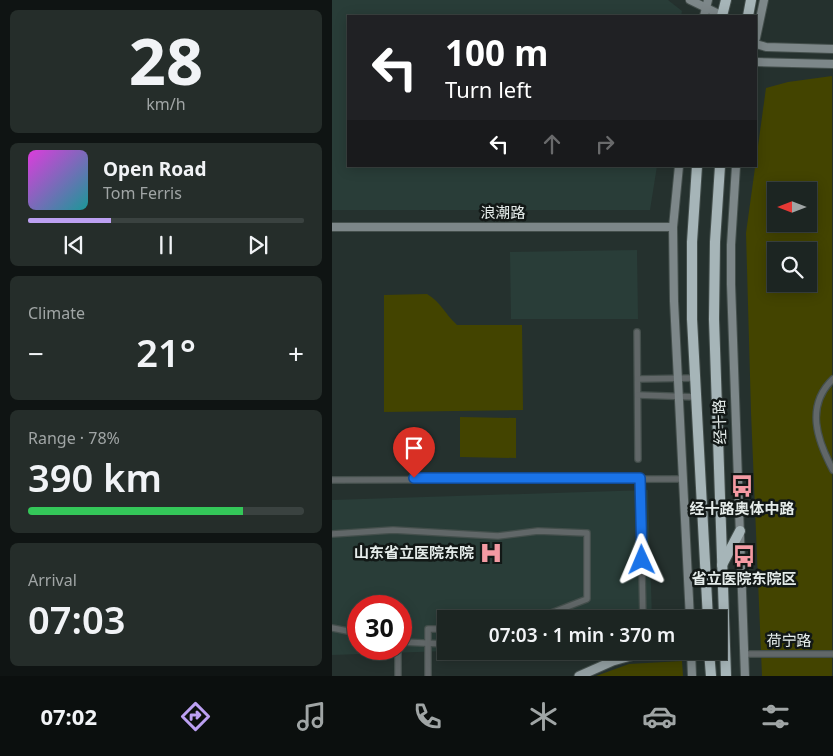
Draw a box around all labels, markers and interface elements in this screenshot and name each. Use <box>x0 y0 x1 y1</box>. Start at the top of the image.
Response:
text: 28 <box>129 16 203 104</box>
text: 100 m <box>445 29 548 76</box>
icon: left <box>362 35 427 100</box>
text: Turn left <box>445 74 532 104</box>
text: km/h <box>146 93 186 115</box>
icon: left <box>485 130 513 158</box>
icon: ahead <box>538 130 566 158</box>
icon: right <box>591 130 619 158</box>
text: Open Road <box>103 156 206 182</box>
text: Tom Ferris <box>103 182 182 204</box>
north arrow <box>767 182 817 232</box>
map controls <box>767 182 817 292</box>
street label: 浪潮路 <box>480 202 526 222</box>
icon: previous <box>60 231 88 259</box>
icon: pause <box>152 231 180 259</box>
icon: next <box>244 231 272 259</box>
button: search <box>767 242 817 292</box>
text: Climate <box>28 302 85 324</box>
text: 21° <box>136 326 196 378</box>
text: − <box>28 334 44 372</box>
text: + <box>288 334 304 372</box>
street label: 经十路 <box>708 399 730 445</box>
text: Range · 78% <box>28 427 120 449</box>
pin <box>393 427 435 478</box>
icon: arrive <box>400 434 428 462</box>
text: 390 km <box>28 451 162 503</box>
bus stop icon: 经十路奥体中路 <box>729 473 755 499</box>
place label: 经十路奥体中路 <box>689 498 795 518</box>
position arrow <box>615 533 667 585</box>
hospital icon: 山东省立医院东院 <box>478 540 504 566</box>
place label: 山东省立医院东院 <box>354 542 474 562</box>
bus stop icon: 省立医院东院区 <box>731 543 757 569</box>
place label: 省立医院东院区 <box>691 568 797 588</box>
text: Arrival <box>28 569 77 591</box>
text: 07:03 <box>28 593 125 645</box>
speed limit sign: 30 <box>347 595 412 660</box>
text: 07:03 · 1 min · 370 m <box>489 622 675 648</box>
street label: 荷宁路 <box>766 630 812 650</box>
icon: directions <box>178 699 213 734</box>
icon: music <box>294 699 329 734</box>
icon: phone <box>410 699 445 734</box>
icon: climate <box>526 699 561 734</box>
icon: car <box>642 699 677 734</box>
icon: filters <box>758 699 793 734</box>
text: 07:02 <box>40 701 97 731</box>

